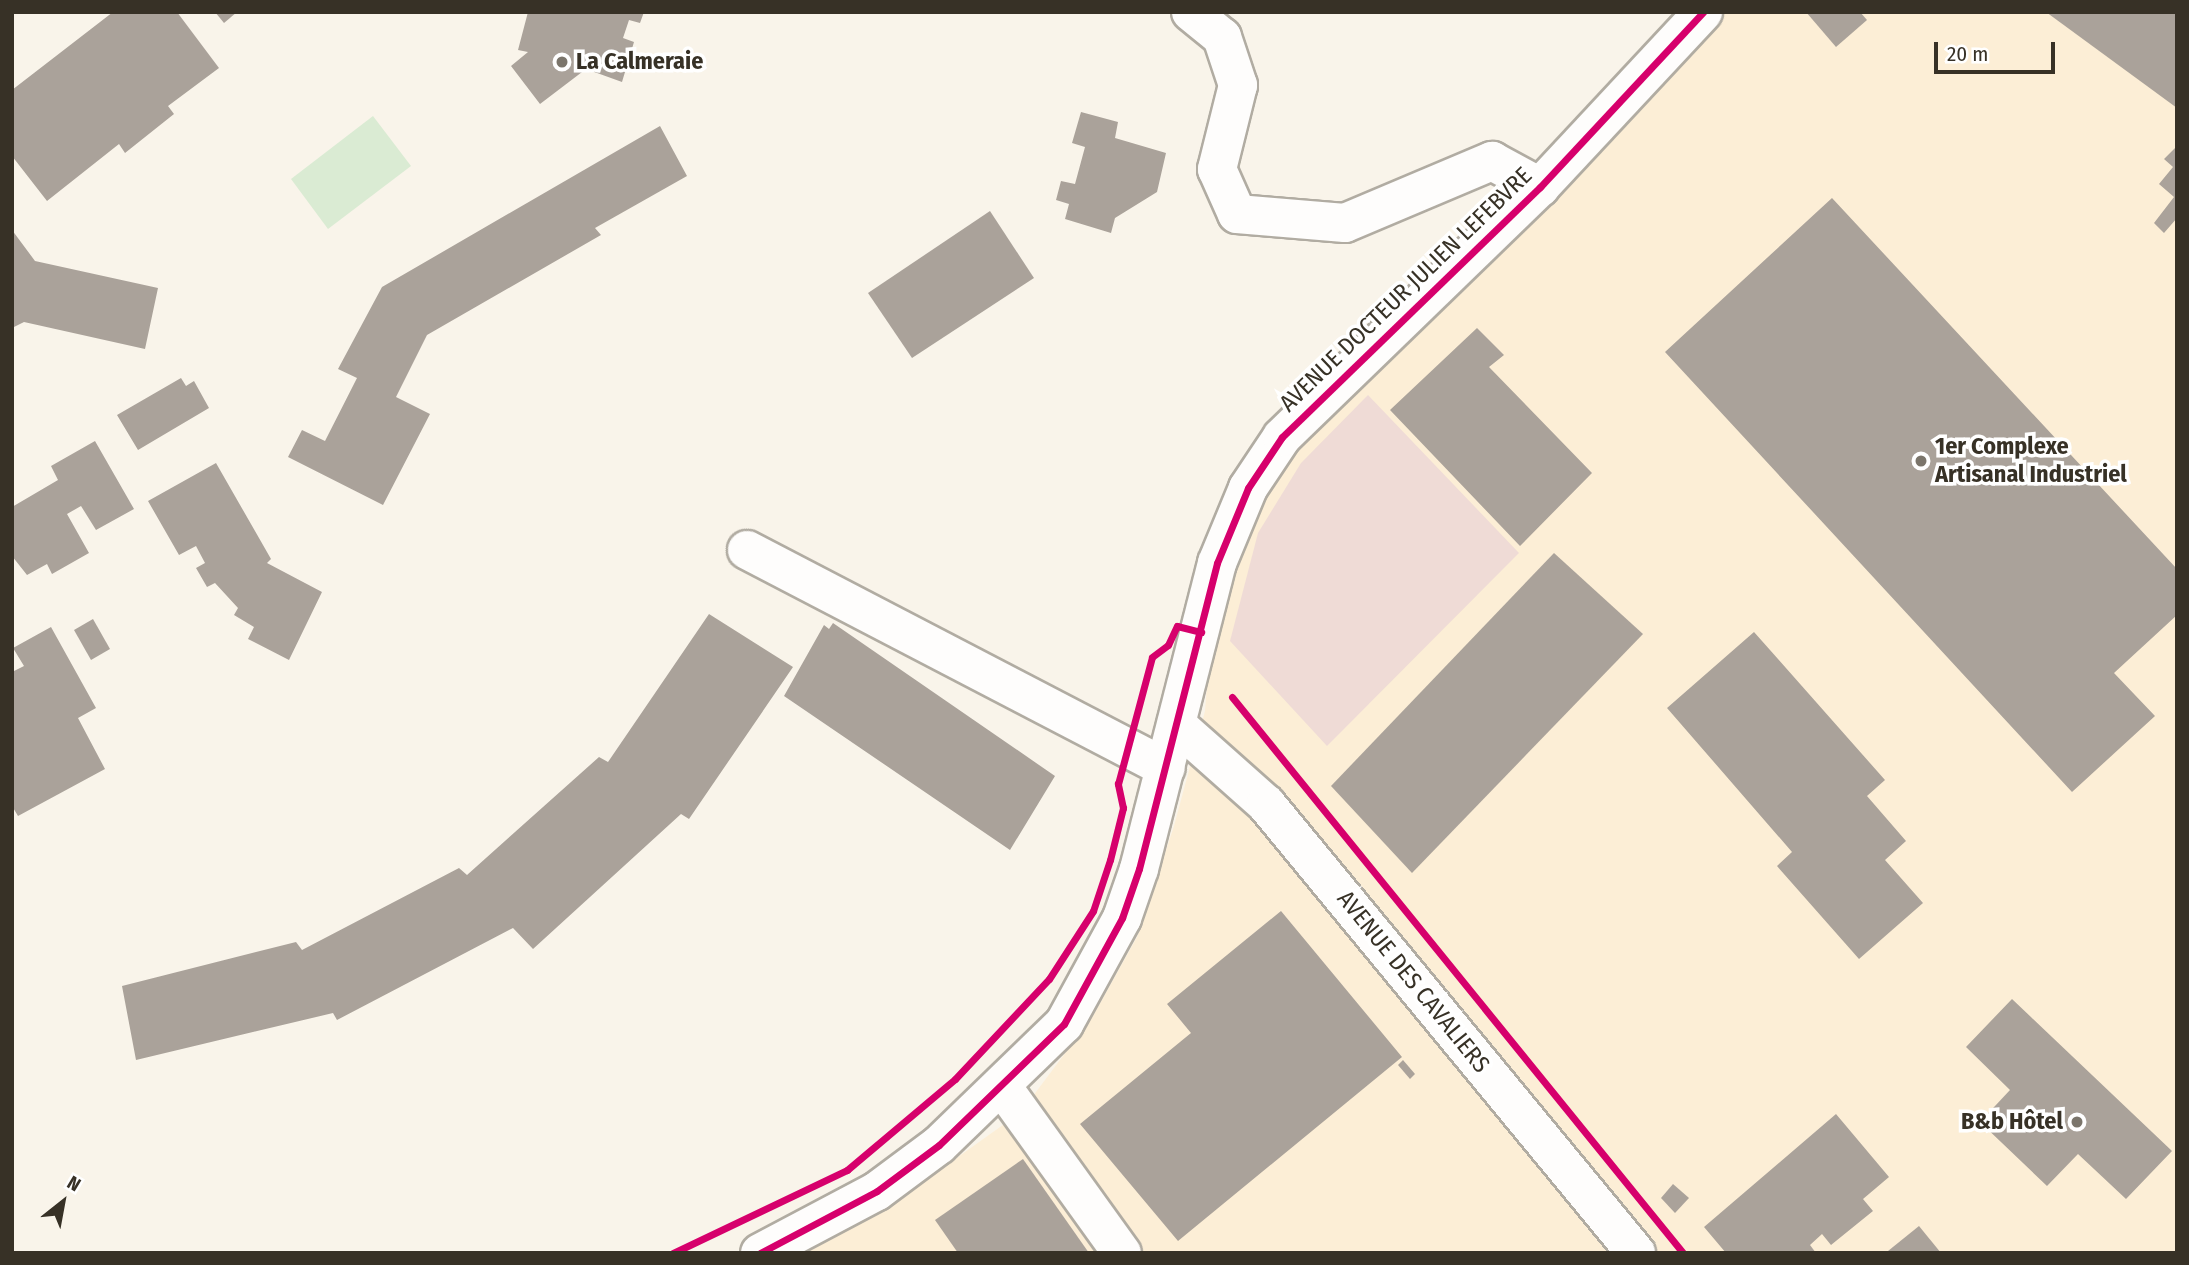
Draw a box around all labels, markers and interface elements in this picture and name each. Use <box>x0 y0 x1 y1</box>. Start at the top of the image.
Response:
scale bar <box>1937 28 2058 72</box>
text: 20 m <box>1947 41 1988 67</box>
place label: La Calmeraie <box>576 48 703 76</box>
marker: La Calmeraie <box>554 54 570 70</box>
street label: AVENUE DOCTEUR JULIEN LEFEBVRE <box>1274 162 1538 418</box>
place label: 1er Complexe Artisanal Industriel <box>1935 433 2127 489</box>
marker: 1er Complexe Artisanal Industriel <box>1913 453 1929 469</box>
street label: AVENUE DES CAVALIERS <box>1331 885 1495 1079</box>
place label: B&b Hôtel <box>1961 1108 2063 1136</box>
marker: B&b Hôtel <box>2069 1114 2085 1130</box>
north arrow <box>28 1167 98 1237</box>
text: N <box>63 1171 85 1196</box>

